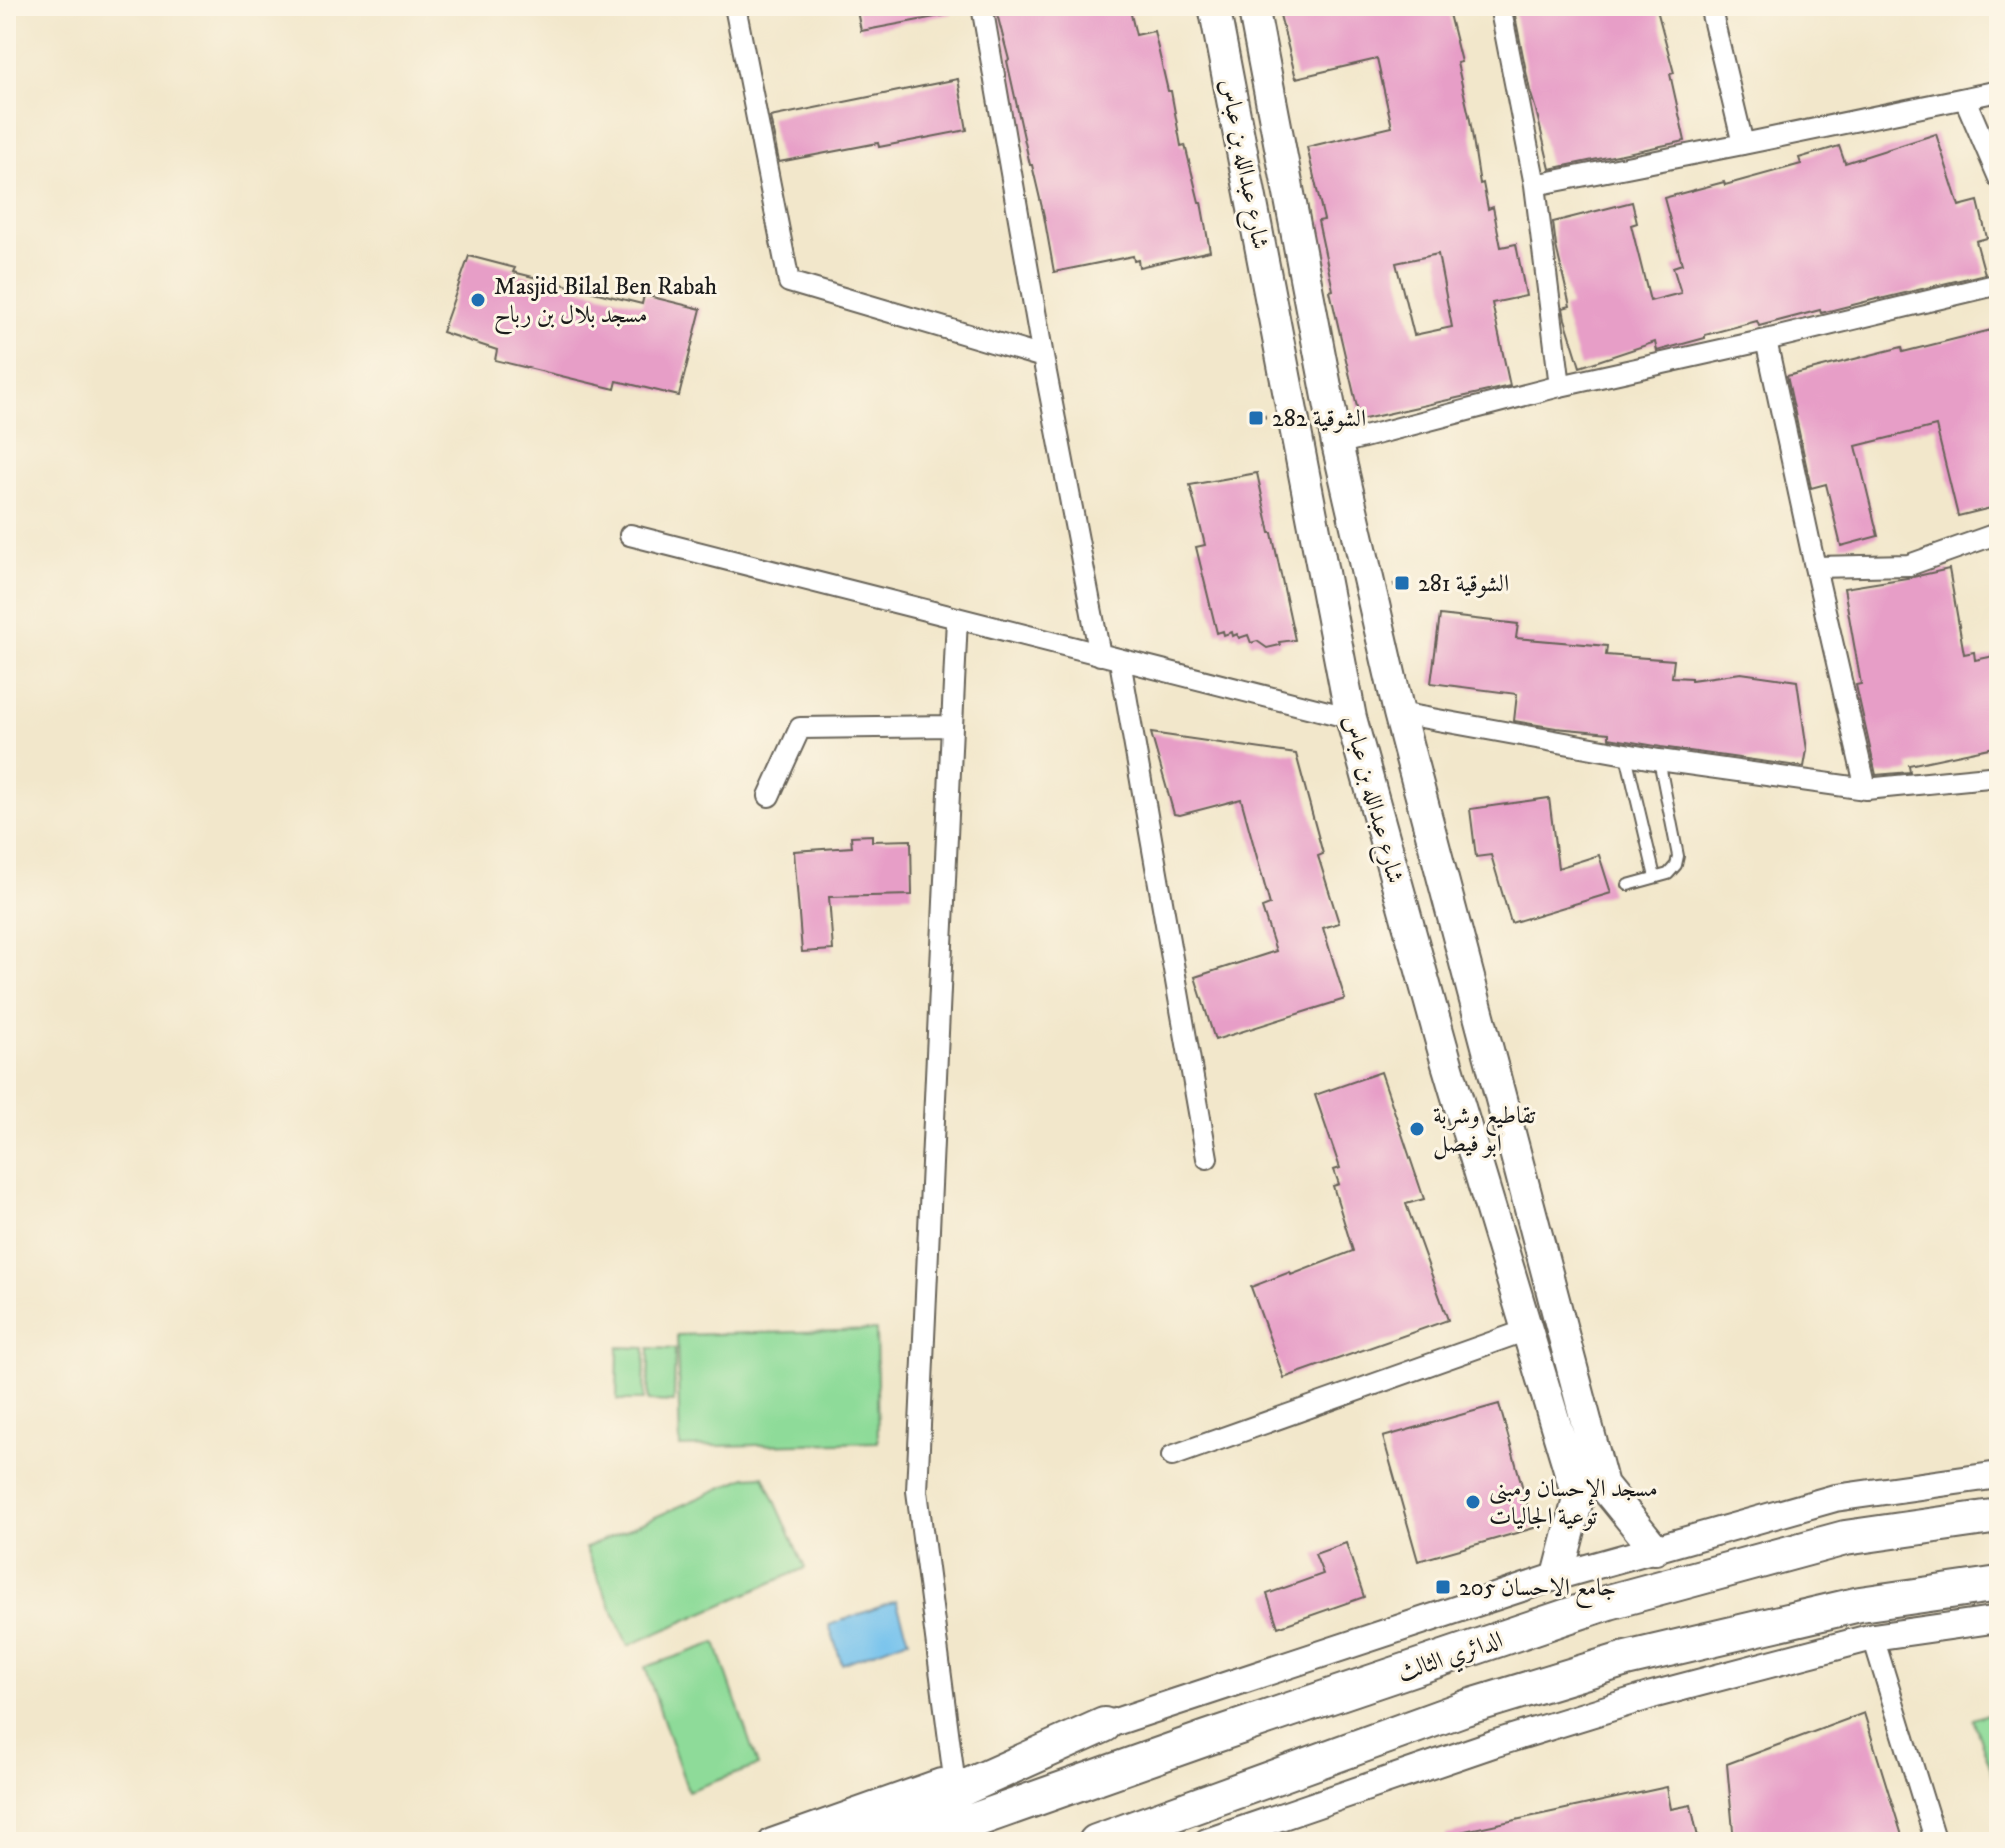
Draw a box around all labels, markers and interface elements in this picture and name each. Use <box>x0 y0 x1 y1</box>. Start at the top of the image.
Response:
street label: شارع عبدالله بن عباس <box>1209 76 1275 253</box>
place label: Masjid Bilal Ben Rabah مسجد بلال بن رباح <box>494 272 718 335</box>
marker: Masjid Bilal Ben Rabah مسجد بلال بن رباح <box>469 291 487 309</box>
place label: الشوقية 282 <box>1272 404 1366 434</box>
marker: الشوقية 282 <box>1247 409 1265 427</box>
place label: الشوقية 281 <box>1418 569 1509 599</box>
marker: الشوقية 281 <box>1393 574 1411 592</box>
street label: شارع عبدالله بن عباس <box>1332 712 1410 888</box>
place label: تقاطيع وشربة ابو فيصل <box>1433 1101 1536 1160</box>
marker: تقاطيع وشربة ابو فيصل <box>1408 1120 1426 1138</box>
place label: مسجد الإحسان ومبنى توعية الجاليات <box>1489 1474 1658 1532</box>
marker: مسجد الإحسان ومبنى توعية الجاليات <box>1464 1493 1482 1511</box>
place label: جامع الاحسان 205 <box>1459 1573 1616 1609</box>
marker: جامع الاحسان 205 <box>1434 1578 1452 1596</box>
street label: الدائري الثالث <box>1394 1625 1508 1692</box>

